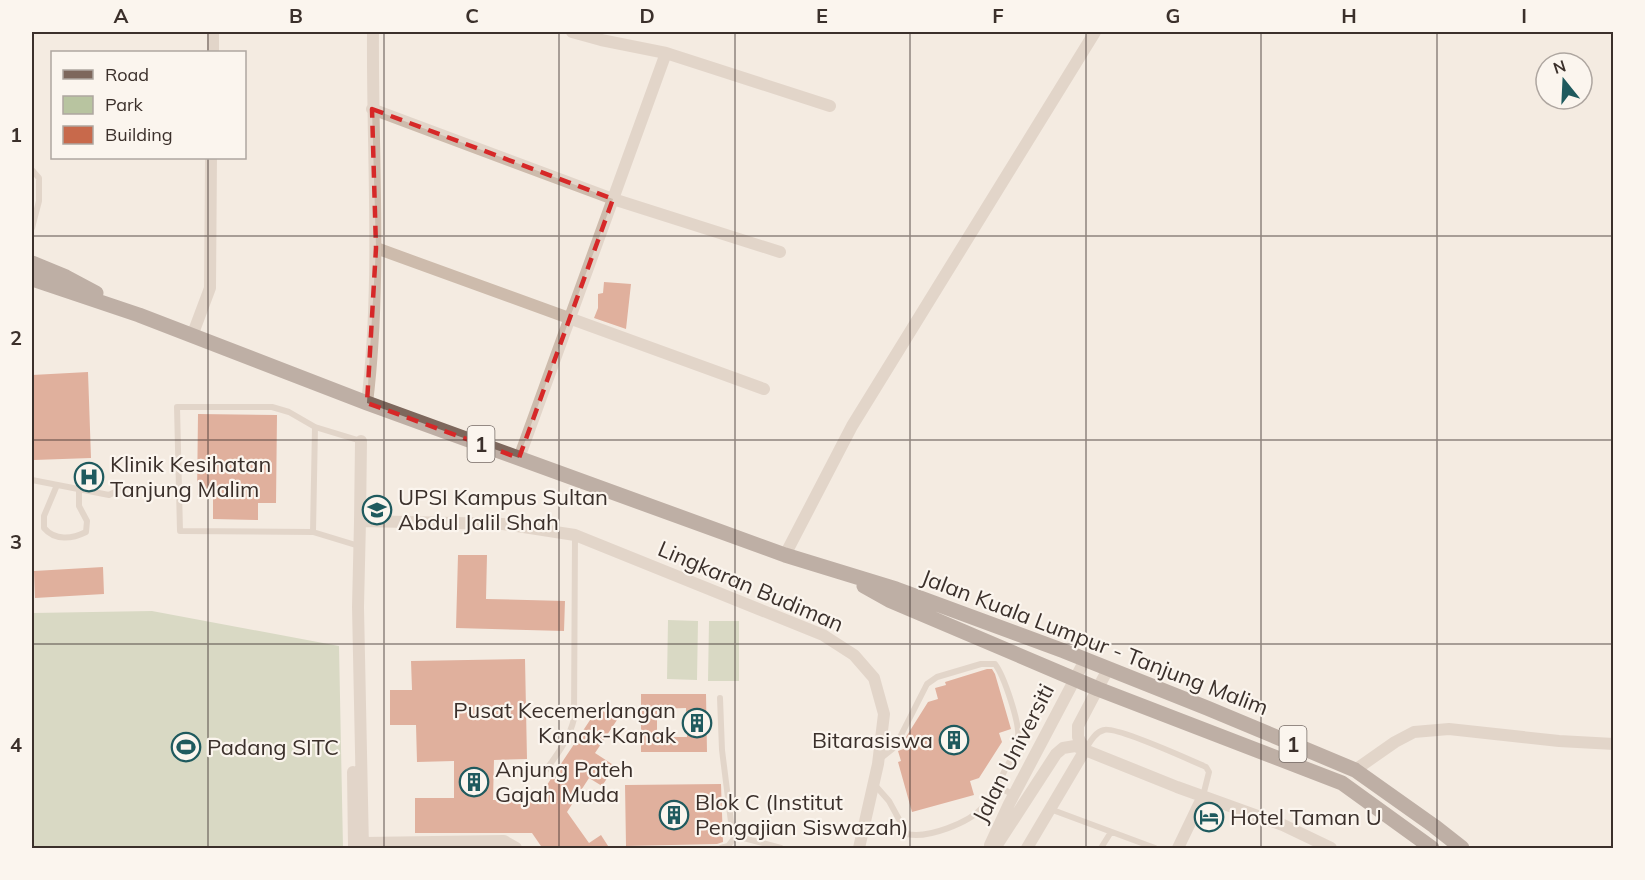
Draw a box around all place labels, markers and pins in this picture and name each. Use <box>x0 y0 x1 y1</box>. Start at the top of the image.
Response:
place label: Klinik Kesihatan Tanjung Malim <box>110 450 271 503</box>
hospital icon: Klinik Kesihatan Tanjung Malim <box>73 461 105 493</box>
place label: UPSI Kampus Sultan Abdul Jalil Shah <box>398 483 608 536</box>
school or university icon: UPSI Kampus Sultan Abdul Jalil Shah <box>361 494 393 526</box>
place label: Pusat Kecemerlangan Kanak-Kanak <box>453 696 677 749</box>
building icon: Pusat Kecemerlangan Kanak-Kanak <box>681 707 713 739</box>
building icon: Bitarasiswa <box>938 724 970 756</box>
place label: Bitarasiswa <box>812 726 933 754</box>
sports icon: Padang SITC <box>170 731 202 763</box>
place label: Padang SITC <box>207 733 339 761</box>
place label: Anjung Pateh Gajah Muda <box>495 755 633 808</box>
building icon: Anjung Pateh Gajah Muda <box>458 766 490 798</box>
place label: Blok C (Institut Pengajian Siswazah) <box>695 788 909 841</box>
building icon: Blok C (Institut Pengajian Siswazah) <box>658 799 690 831</box>
hotel icon: Hotel Taman U <box>1193 801 1225 833</box>
place label: Hotel Taman U <box>1230 803 1382 831</box>

